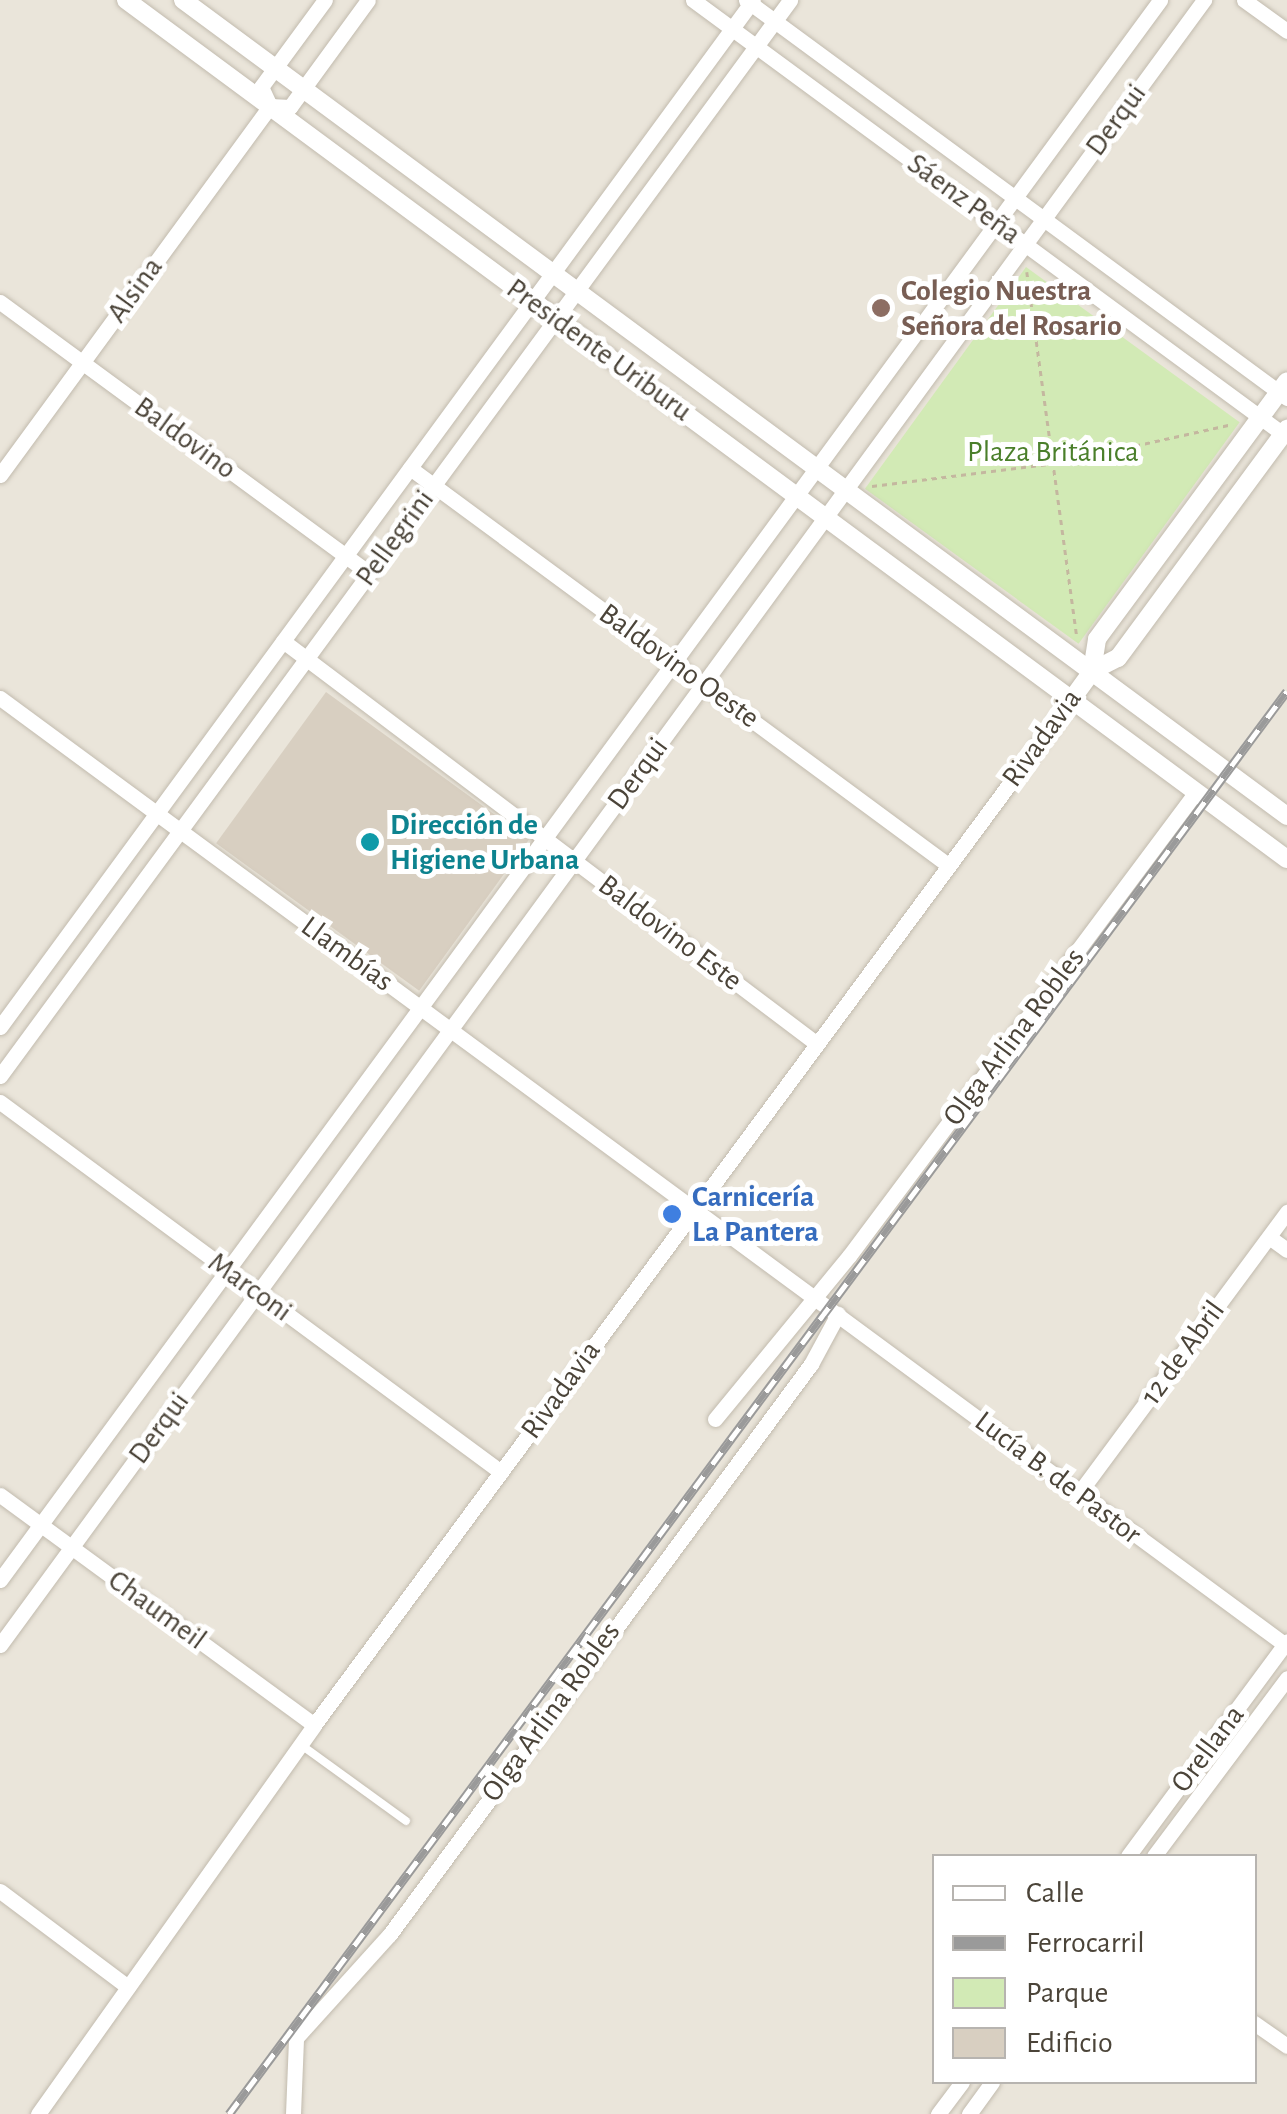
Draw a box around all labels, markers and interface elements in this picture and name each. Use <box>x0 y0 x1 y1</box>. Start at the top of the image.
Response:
street label: Derqui <box>1078 77 1154 163</box>
street label: Sáenz Peña <box>900 146 1028 252</box>
street label: Alsina <box>99 250 171 330</box>
street label: Presidente Uriburu <box>499 271 699 429</box>
place label: Colegio Nuestra Señora del Rosario <box>901 273 1122 344</box>
marker: Colegio Nuestra Señora del Rosario <box>870 297 892 319</box>
street label: Baldovino <box>127 389 243 487</box>
park label: Plaza Británica <box>967 434 1139 470</box>
street label: Pellegrini <box>348 483 442 593</box>
street label: Baldovino Oeste <box>592 596 766 736</box>
street label: Rivadavia <box>994 682 1090 794</box>
street label: Derqui <box>600 731 676 817</box>
place label: Dirección de Higiene Urbana <box>390 807 579 878</box>
marker: Dirección de Higiene Urbana <box>359 831 381 853</box>
street label: Baldovino Este <box>591 867 749 999</box>
street label: Llambías <box>294 909 400 999</box>
street label: Olga Arlina Robles <box>935 941 1093 1133</box>
place label: Carnicería La Pantera <box>692 1179 819 1250</box>
marker: Carnicería La Pantera <box>661 1203 683 1225</box>
street label: Marconi <box>201 1244 299 1330</box>
street label: 12 de Abril <box>1133 1294 1233 1412</box>
street label: Rivadavia <box>513 1334 609 1446</box>
street label: Derqui <box>121 1385 197 1471</box>
street label: Lucía B. de Pastor <box>968 1404 1148 1552</box>
street label: Chaumeil <box>101 1562 213 1658</box>
street label: Olga Arlina Robles <box>474 1615 628 1809</box>
street label: Orellana <box>1163 1698 1253 1800</box>
legend <box>932 1854 1257 2084</box>
text: Calle <box>1026 1878 1084 1908</box>
text: Ferrocarril <box>1026 1928 1145 1958</box>
text: Parque <box>1026 1978 1108 2008</box>
text: Edificio <box>1026 2028 1113 2058</box>

